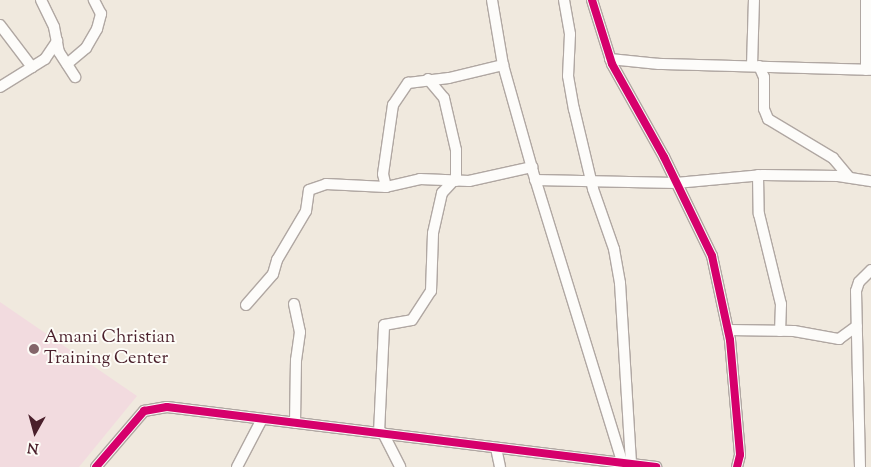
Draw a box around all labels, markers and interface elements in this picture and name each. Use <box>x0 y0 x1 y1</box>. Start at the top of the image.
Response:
place label: Amani Christian Training Center <box>44 328 175 370</box>
marker: Amani Christian Training Center <box>28 343 40 355</box>
north arrow <box>10 407 60 457</box>
text: N <box>26 436 40 457</box>

